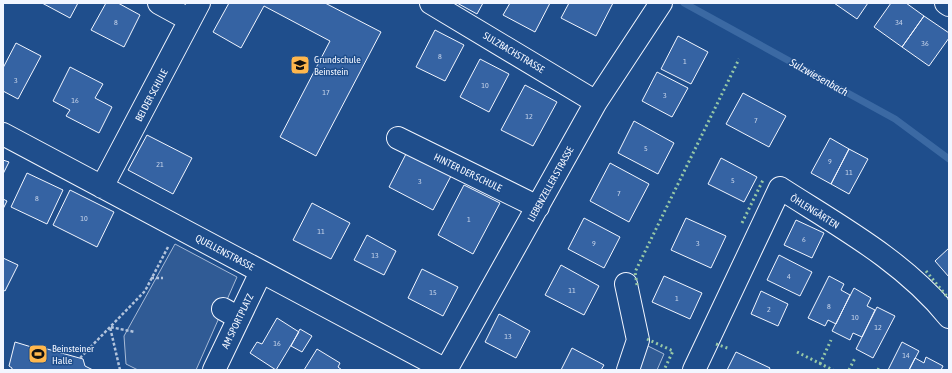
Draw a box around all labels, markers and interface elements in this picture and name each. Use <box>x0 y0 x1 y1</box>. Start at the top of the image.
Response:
house number: 8 <box>114 18 118 27</box>
house number: 34 <box>895 18 903 27</box>
street label: SULZBACHSTRASSE <box>481 30 547 75</box>
house number: 36 <box>921 39 929 48</box>
house number: 8 <box>438 52 442 61</box>
school or university icon: Grundschule Beinstein <box>289 54 311 76</box>
place label: Grundschule Beinstein <box>314 54 361 77</box>
water label: Sulzwiesenbach <box>787 56 851 98</box>
house number: 1 <box>683 57 687 66</box>
street label: BEI DER SCHULE <box>133 67 170 123</box>
house number: 3 <box>14 76 18 85</box>
house number: 10 <box>481 81 489 90</box>
house number: 17 <box>322 88 330 97</box>
house number: 3 <box>663 91 667 100</box>
house number: 16 <box>71 96 79 105</box>
house number: 12 <box>525 112 533 121</box>
house number: 7 <box>754 116 758 125</box>
street label: LIEBENZELLER STRASSE <box>525 144 576 224</box>
house number: 5 <box>644 144 648 153</box>
street label: HINTER DER SCHULE <box>432 151 504 194</box>
house number: 9 <box>828 157 832 166</box>
house number: 21 <box>156 160 164 169</box>
house number: 11 <box>845 168 853 177</box>
house number: 5 <box>731 176 735 185</box>
house number: 3 <box>418 177 422 186</box>
house number: 7 <box>617 189 621 198</box>
street label: ÖHLENGÄRTEN <box>788 192 841 231</box>
house number: 8 <box>35 194 39 203</box>
house number: 10 <box>80 214 88 223</box>
house number: 1 <box>467 215 471 224</box>
house number: 11 <box>317 227 325 236</box>
street label: QUELLENSTRASSE <box>193 232 257 273</box>
house number: 6 <box>802 235 806 244</box>
house number: 9 <box>592 239 596 248</box>
house number: 3 <box>696 239 700 248</box>
house number: 13 <box>371 251 379 260</box>
house number: 4 <box>787 272 791 281</box>
house number: 11 <box>568 286 576 295</box>
house number: 15 <box>429 288 437 297</box>
street label: AM SPORTPLATZ <box>219 292 256 350</box>
house number: 1 <box>675 294 679 303</box>
house number: 8 <box>827 302 831 311</box>
house number: 2 <box>767 305 771 314</box>
house number: 10 <box>851 313 859 322</box>
house number: 12 <box>874 323 882 332</box>
house number: 13 <box>504 332 512 341</box>
house number: 16 <box>273 339 281 348</box>
sports icon: Beinsteiner Halle <box>27 343 49 365</box>
place label: Beinsteiner Halle <box>52 343 95 366</box>
house number: 14 <box>902 351 910 360</box>

